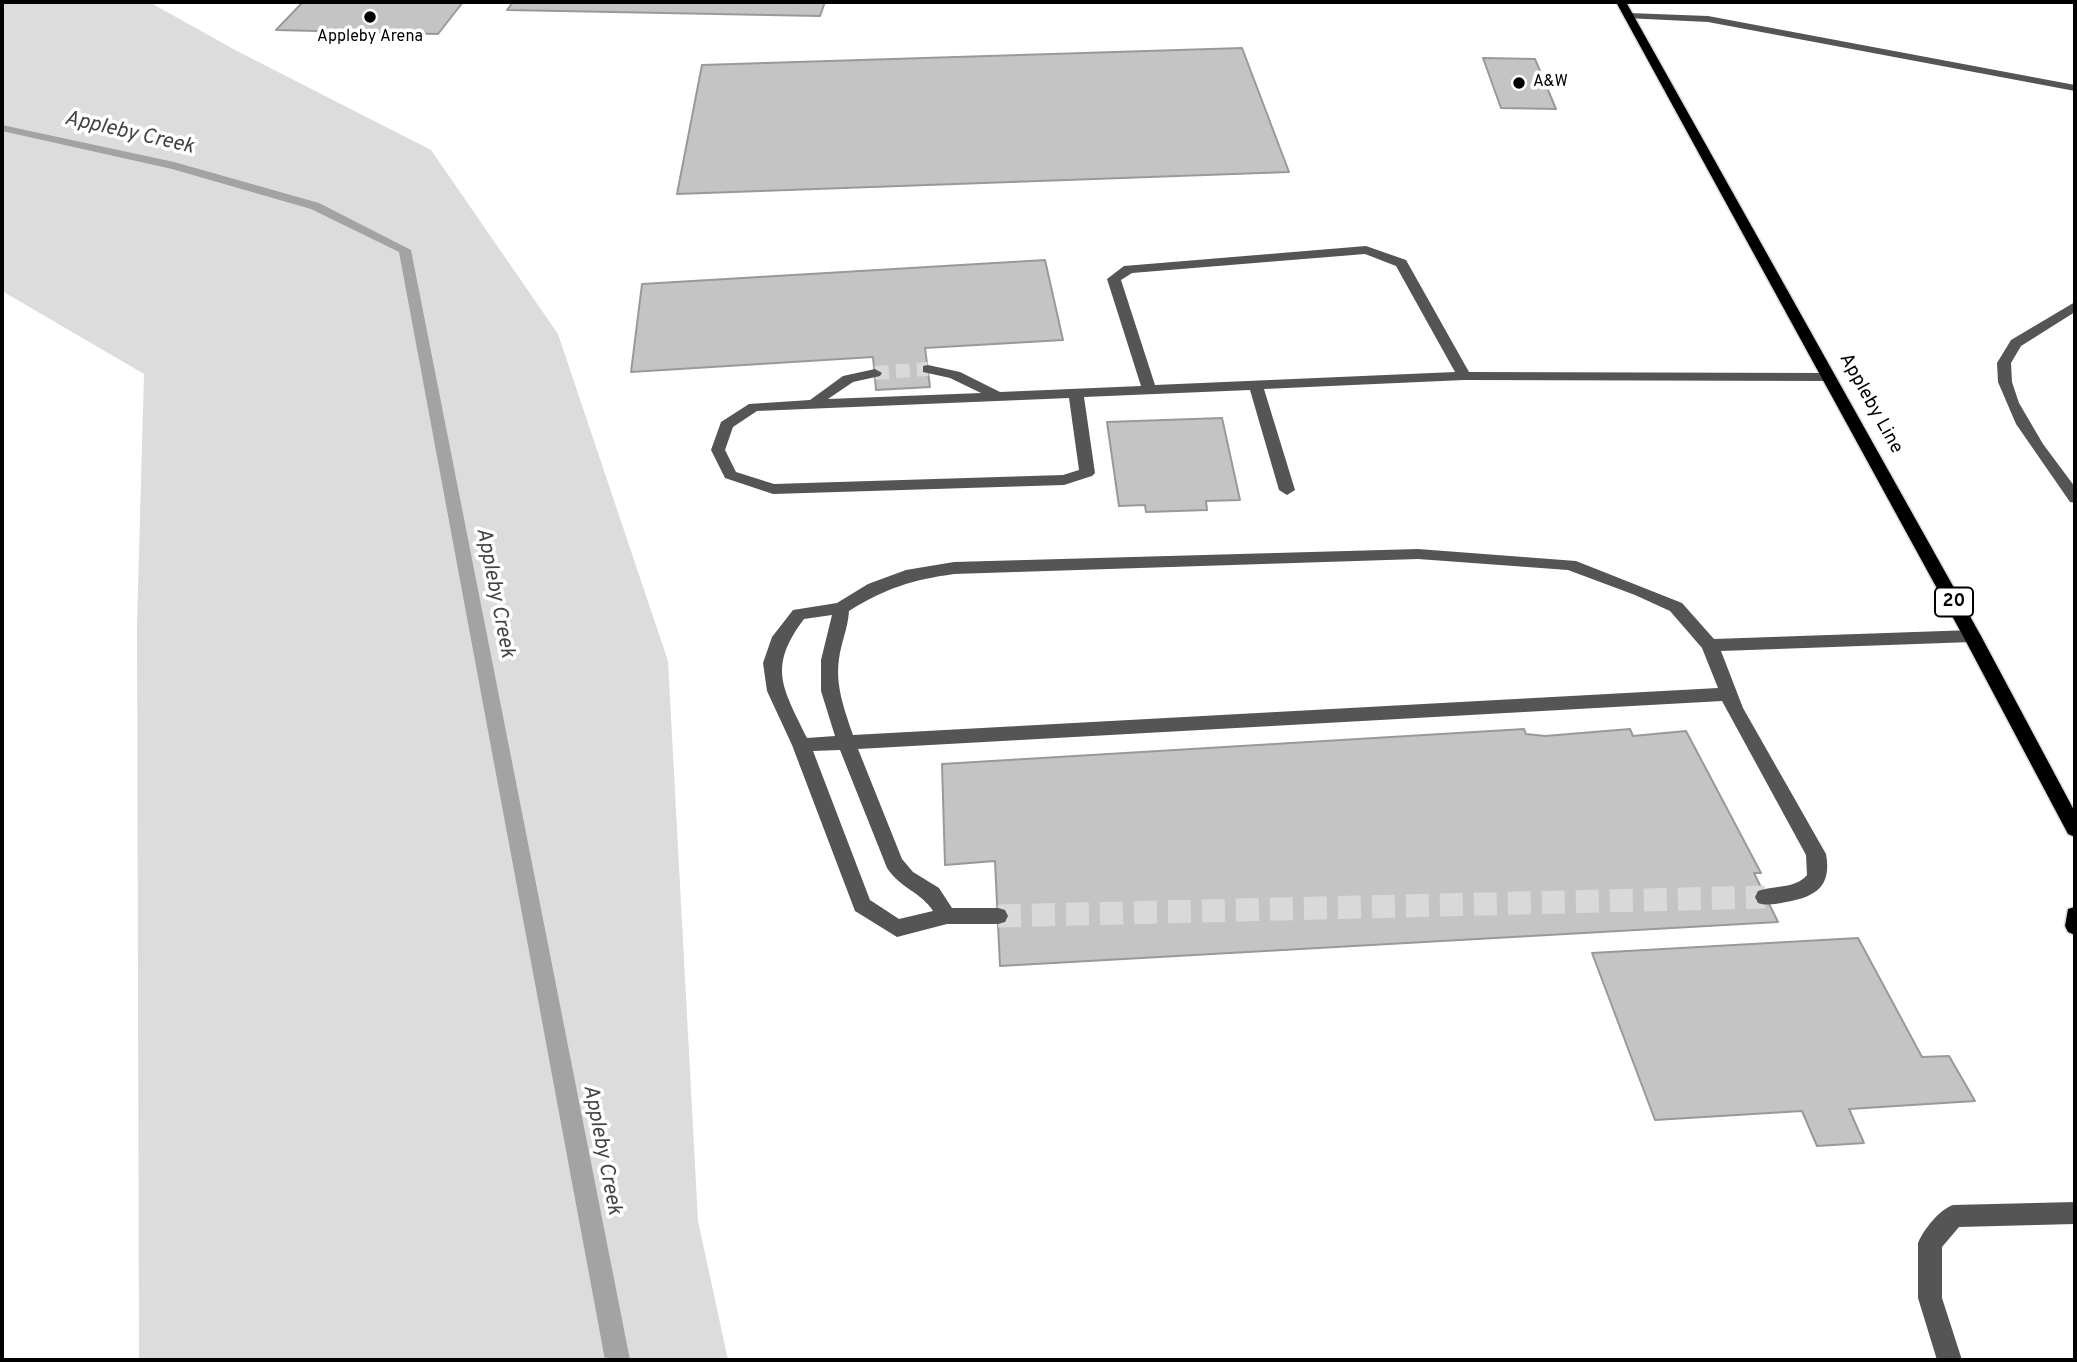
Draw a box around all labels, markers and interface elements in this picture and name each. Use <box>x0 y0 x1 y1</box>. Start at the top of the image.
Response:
marker: Appleby Arena <box>362 9 378 25</box>
place label: Appleby Arena <box>317 28 423 48</box>
place label: A&W <box>1533 73 1568 93</box>
marker: A&W <box>1511 75 1527 91</box>
water label: Appleby Creek <box>62 107 196 161</box>
street label: Appleby Line <box>1833 350 1907 458</box>
water label: Appleby Creek <box>469 526 519 660</box>
road number: 20 <box>1935 588 1973 616</box>
water label: Appleby Creek <box>576 1083 626 1217</box>

